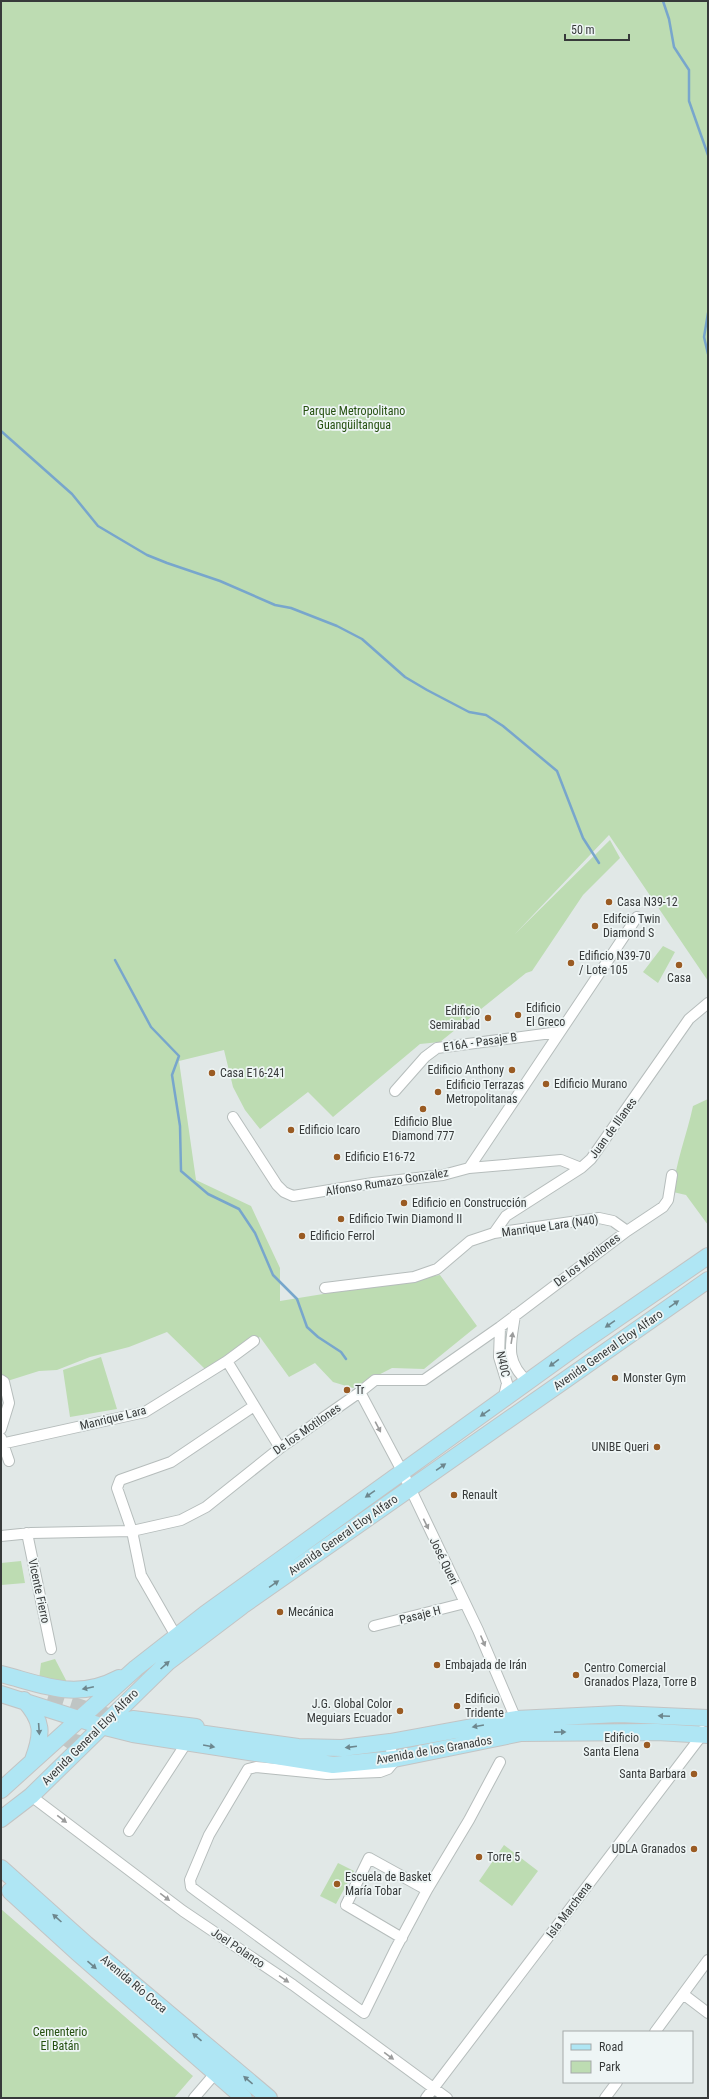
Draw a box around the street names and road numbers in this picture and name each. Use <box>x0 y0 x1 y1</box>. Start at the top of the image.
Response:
street label: E16A - Pasaje B <box>442 1030 518 1054</box>
street label: Juan de Illanes <box>586 1095 640 1161</box>
street label: Alfonso Rumazo Gonzalez <box>325 1165 449 1199</box>
street label: Manrique Lara (N40) <box>501 1212 599 1240</box>
street label: De los Motilones <box>551 1231 623 1289</box>
street label: Avenida General Eloy Alfaro <box>551 1307 665 1393</box>
street label: N40C <box>493 1350 513 1378</box>
street label: De los Motilones <box>271 1401 343 1457</box>
street label: Manrique Lara <box>78 1403 148 1433</box>
street label: Avenida General Eloy Alfaro <box>286 1492 400 1578</box>
street label: José Queri <box>427 1535 461 1587</box>
street label: Vicente Fierro <box>25 1557 53 1625</box>
street label: Pasaje H <box>398 1603 442 1627</box>
street label: Avenida General Eloy Alfaro <box>39 1686 141 1788</box>
street label: Avenida de los Granados <box>375 1733 493 1767</box>
street label: Isla Marchena <box>543 1879 595 1941</box>
street label: Joel Polanco <box>209 1925 267 1971</box>
street label: Avenida Río Coca <box>98 1952 170 2016</box>

